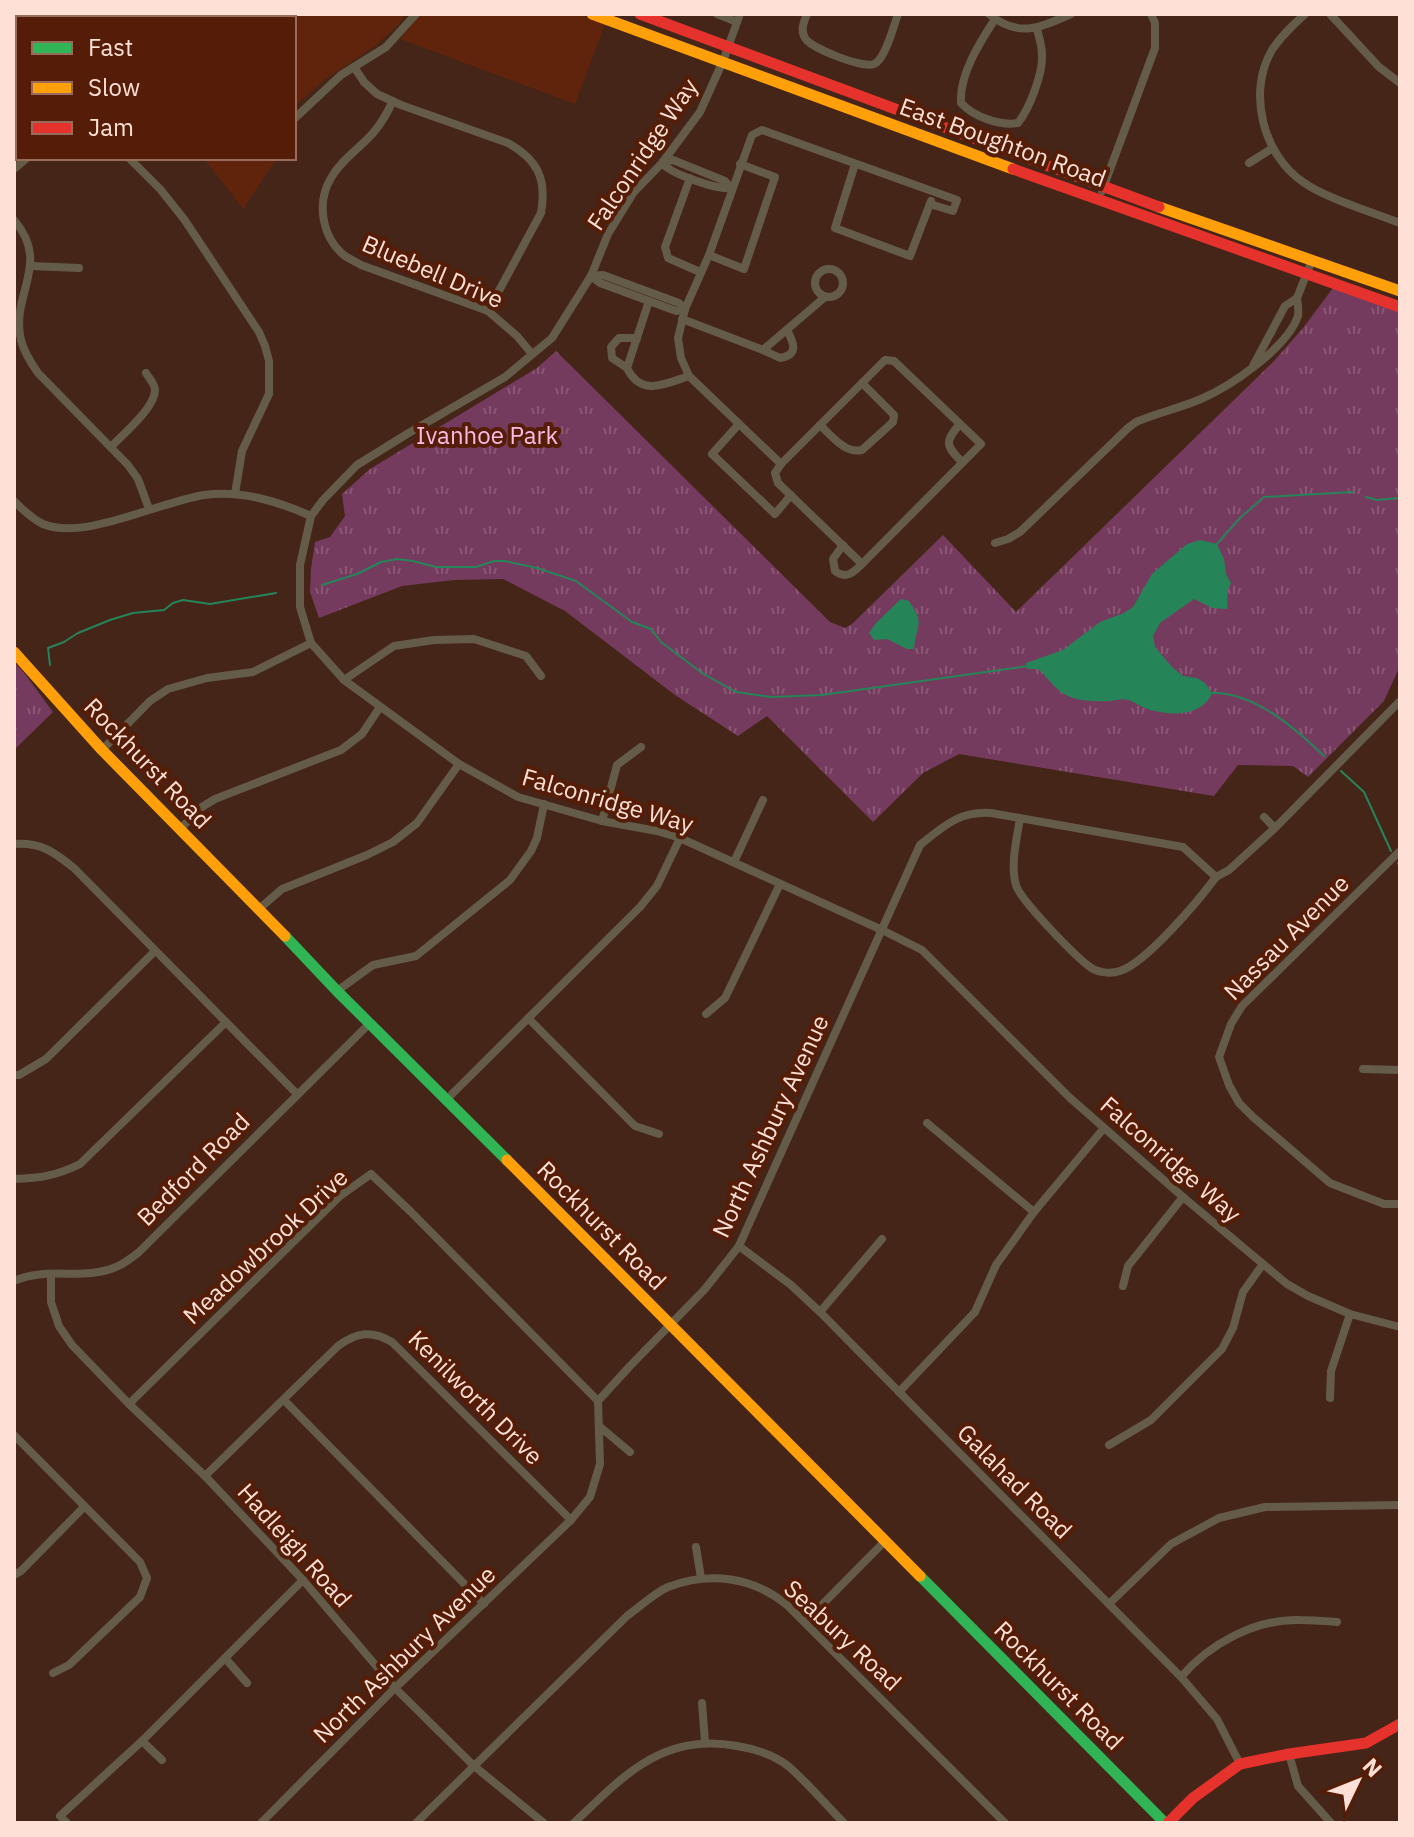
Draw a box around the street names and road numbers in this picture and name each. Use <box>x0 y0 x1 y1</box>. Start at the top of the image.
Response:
street label: Falconridge Way <box>579 72 705 236</box>
street label: East Boughton Road <box>895 90 1111 194</box>
street label: Bluebell Drive <box>358 227 508 315</box>
street label: Rockhurst Road <box>77 691 219 835</box>
street label: Falconridge Way <box>519 760 697 840</box>
street label: Nassau Avenue <box>1216 867 1356 1007</box>
street label: North Ashbury Avenue <box>704 1010 836 1242</box>
street label: Falconridge Way <box>1094 1089 1248 1229</box>
street label: Bedford Road <box>130 1106 256 1232</box>
street label: Rockhurst Road <box>531 1154 673 1296</box>
street label: Meadowbrook Drive <box>176 1161 354 1331</box>
street label: Kenilworth Drive <box>402 1323 550 1471</box>
street label: Galahad Road <box>951 1417 1079 1545</box>
street label: Hadleigh Road <box>231 1476 359 1614</box>
street label: North Ashbury Avenue <box>306 1558 502 1750</box>
street label: Seabury Road <box>777 1572 909 1698</box>
street label: Rockhurst Road <box>988 1614 1130 1756</box>

